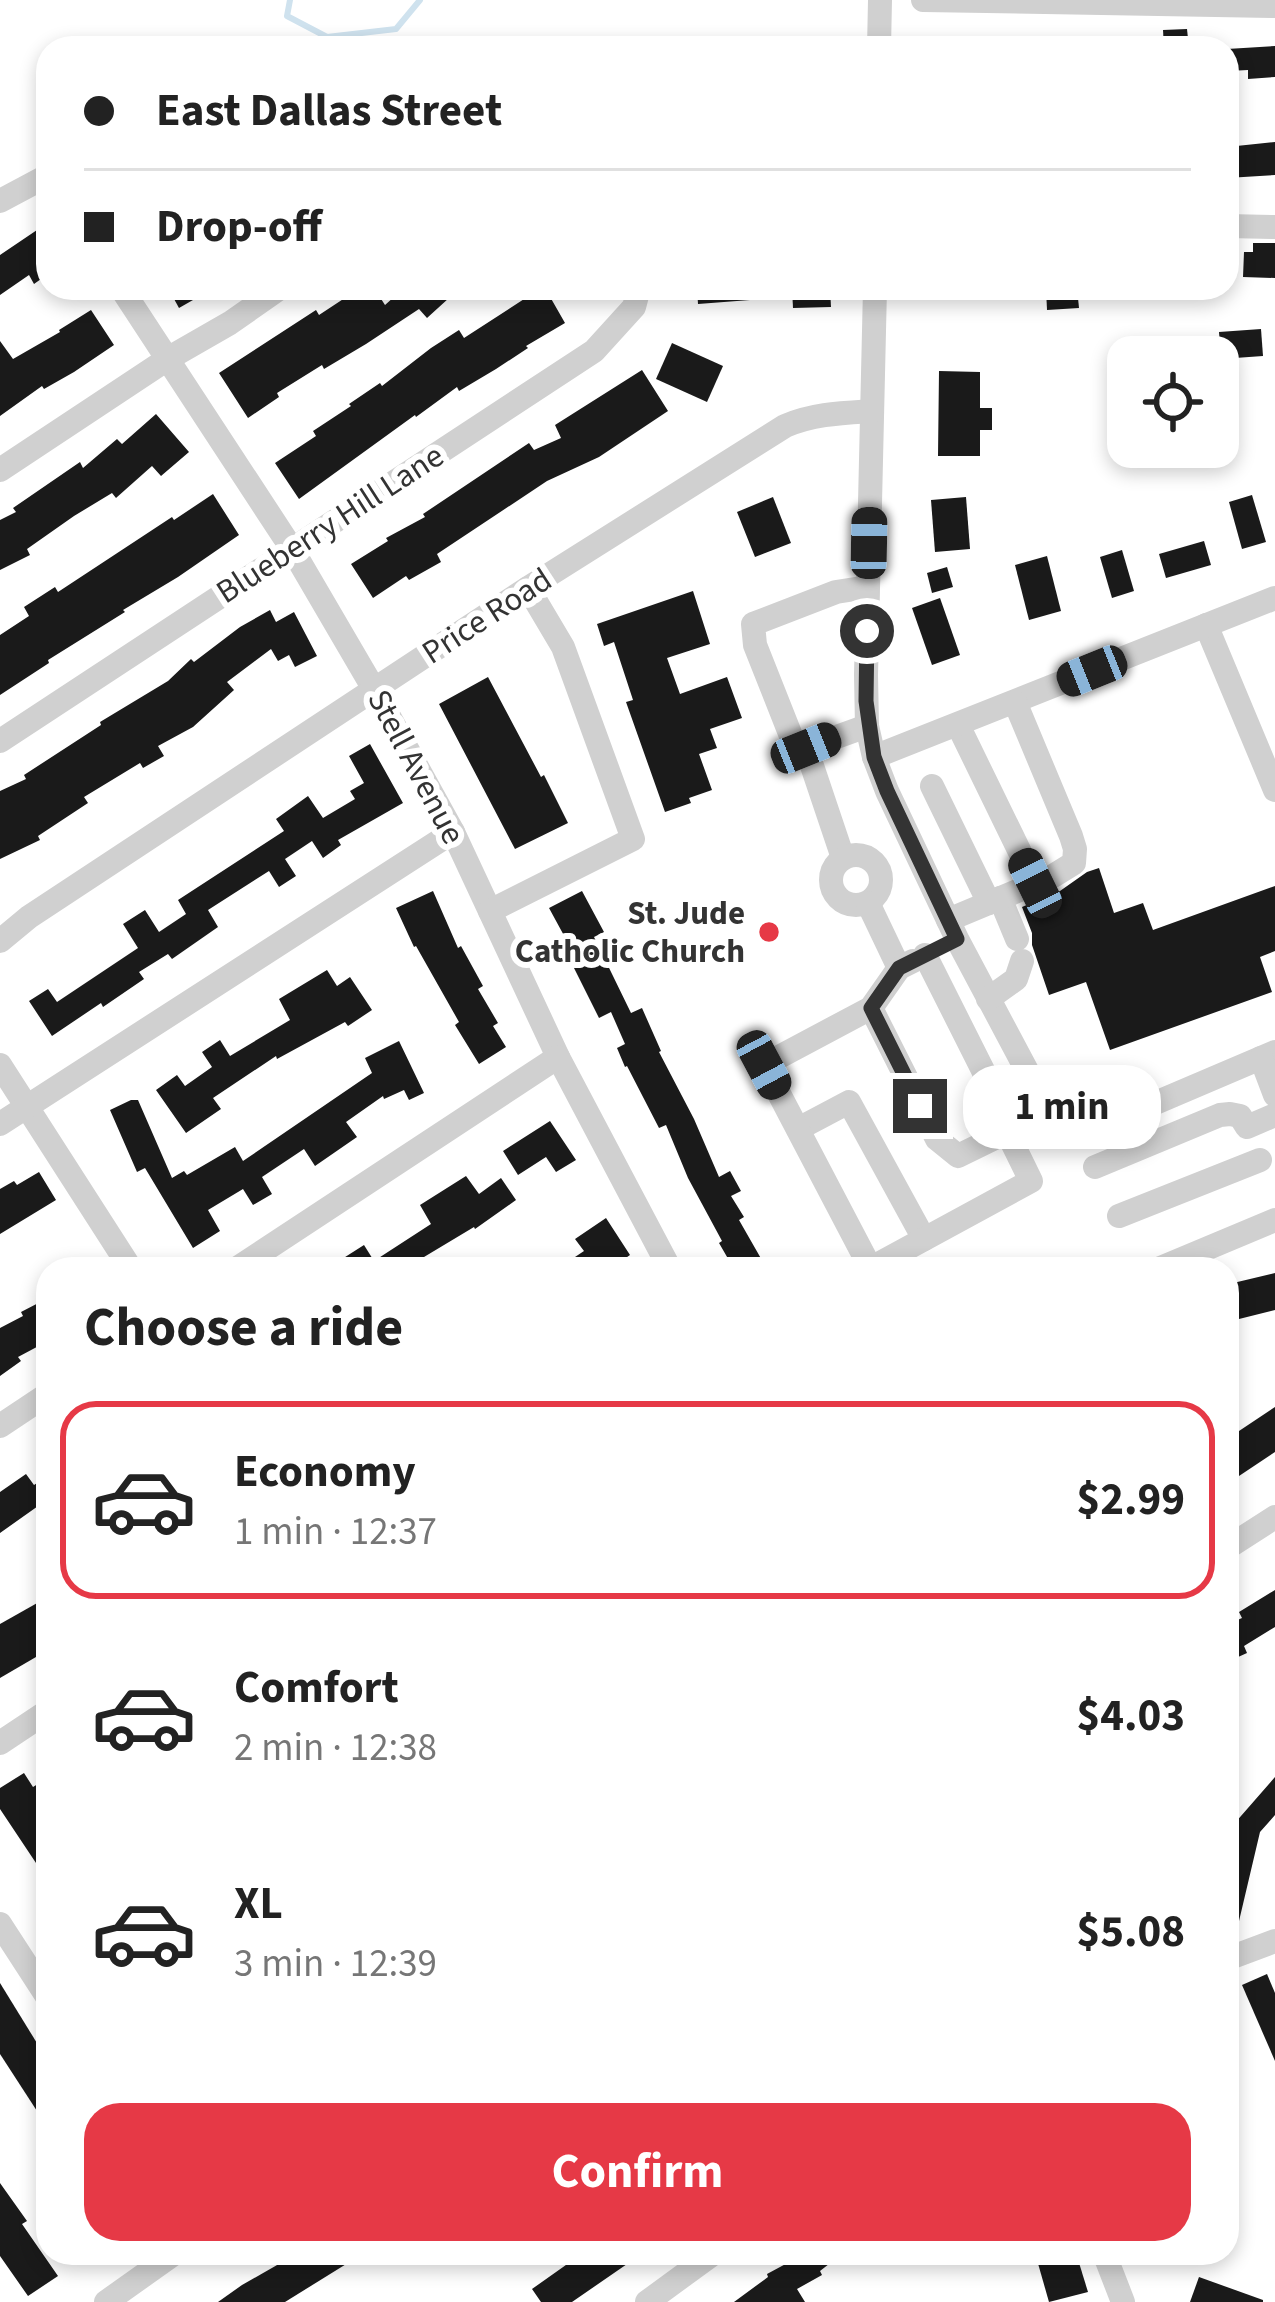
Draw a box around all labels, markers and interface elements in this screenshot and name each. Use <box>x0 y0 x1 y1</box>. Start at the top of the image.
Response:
text: East Dallas Street <box>156 79 502 143</box>
text: Drop-off <box>156 195 322 259</box>
map controls <box>1107 336 1239 468</box>
button: locate <box>1107 336 1239 468</box>
street label: Blueberry Hill Lane <box>207 433 453 615</box>
car <box>850 507 888 579</box>
street label: Price Road <box>413 556 561 676</box>
route start <box>840 604 894 658</box>
car <box>1052 641 1132 701</box>
street label: Stell Avenue <box>356 681 476 853</box>
car <box>766 718 846 778</box>
car <box>1003 843 1067 923</box>
place label: St. Jude Catholic Church <box>515 890 745 975</box>
marker: St. Jude Catholic Church <box>756 919 782 945</box>
car <box>731 1025 797 1105</box>
callout: 1 min <box>962 1064 1160 1148</box>
route end <box>893 1079 947 1133</box>
text: 1 min <box>1015 1079 1109 1135</box>
text: Choose a ride <box>84 1290 403 1367</box>
text: Economy <box>234 1440 416 1504</box>
icon: car <box>90 1446 198 1554</box>
text: $2.99 <box>1076 1468 1185 1532</box>
text: 1 min · 12:37 <box>234 1504 437 1560</box>
text: Comfort <box>234 1656 399 1720</box>
icon: car <box>90 1662 198 1770</box>
text: $4.03 <box>1076 1684 1185 1748</box>
text: 2 min · 12:38 <box>234 1720 437 1776</box>
text: XL <box>234 1872 283 1936</box>
icon: car <box>90 1878 198 1986</box>
text: $5.08 <box>1076 1900 1185 1964</box>
text: 3 min · 12:39 <box>234 1936 437 1992</box>
button: Confirm <box>84 2103 1191 2241</box>

